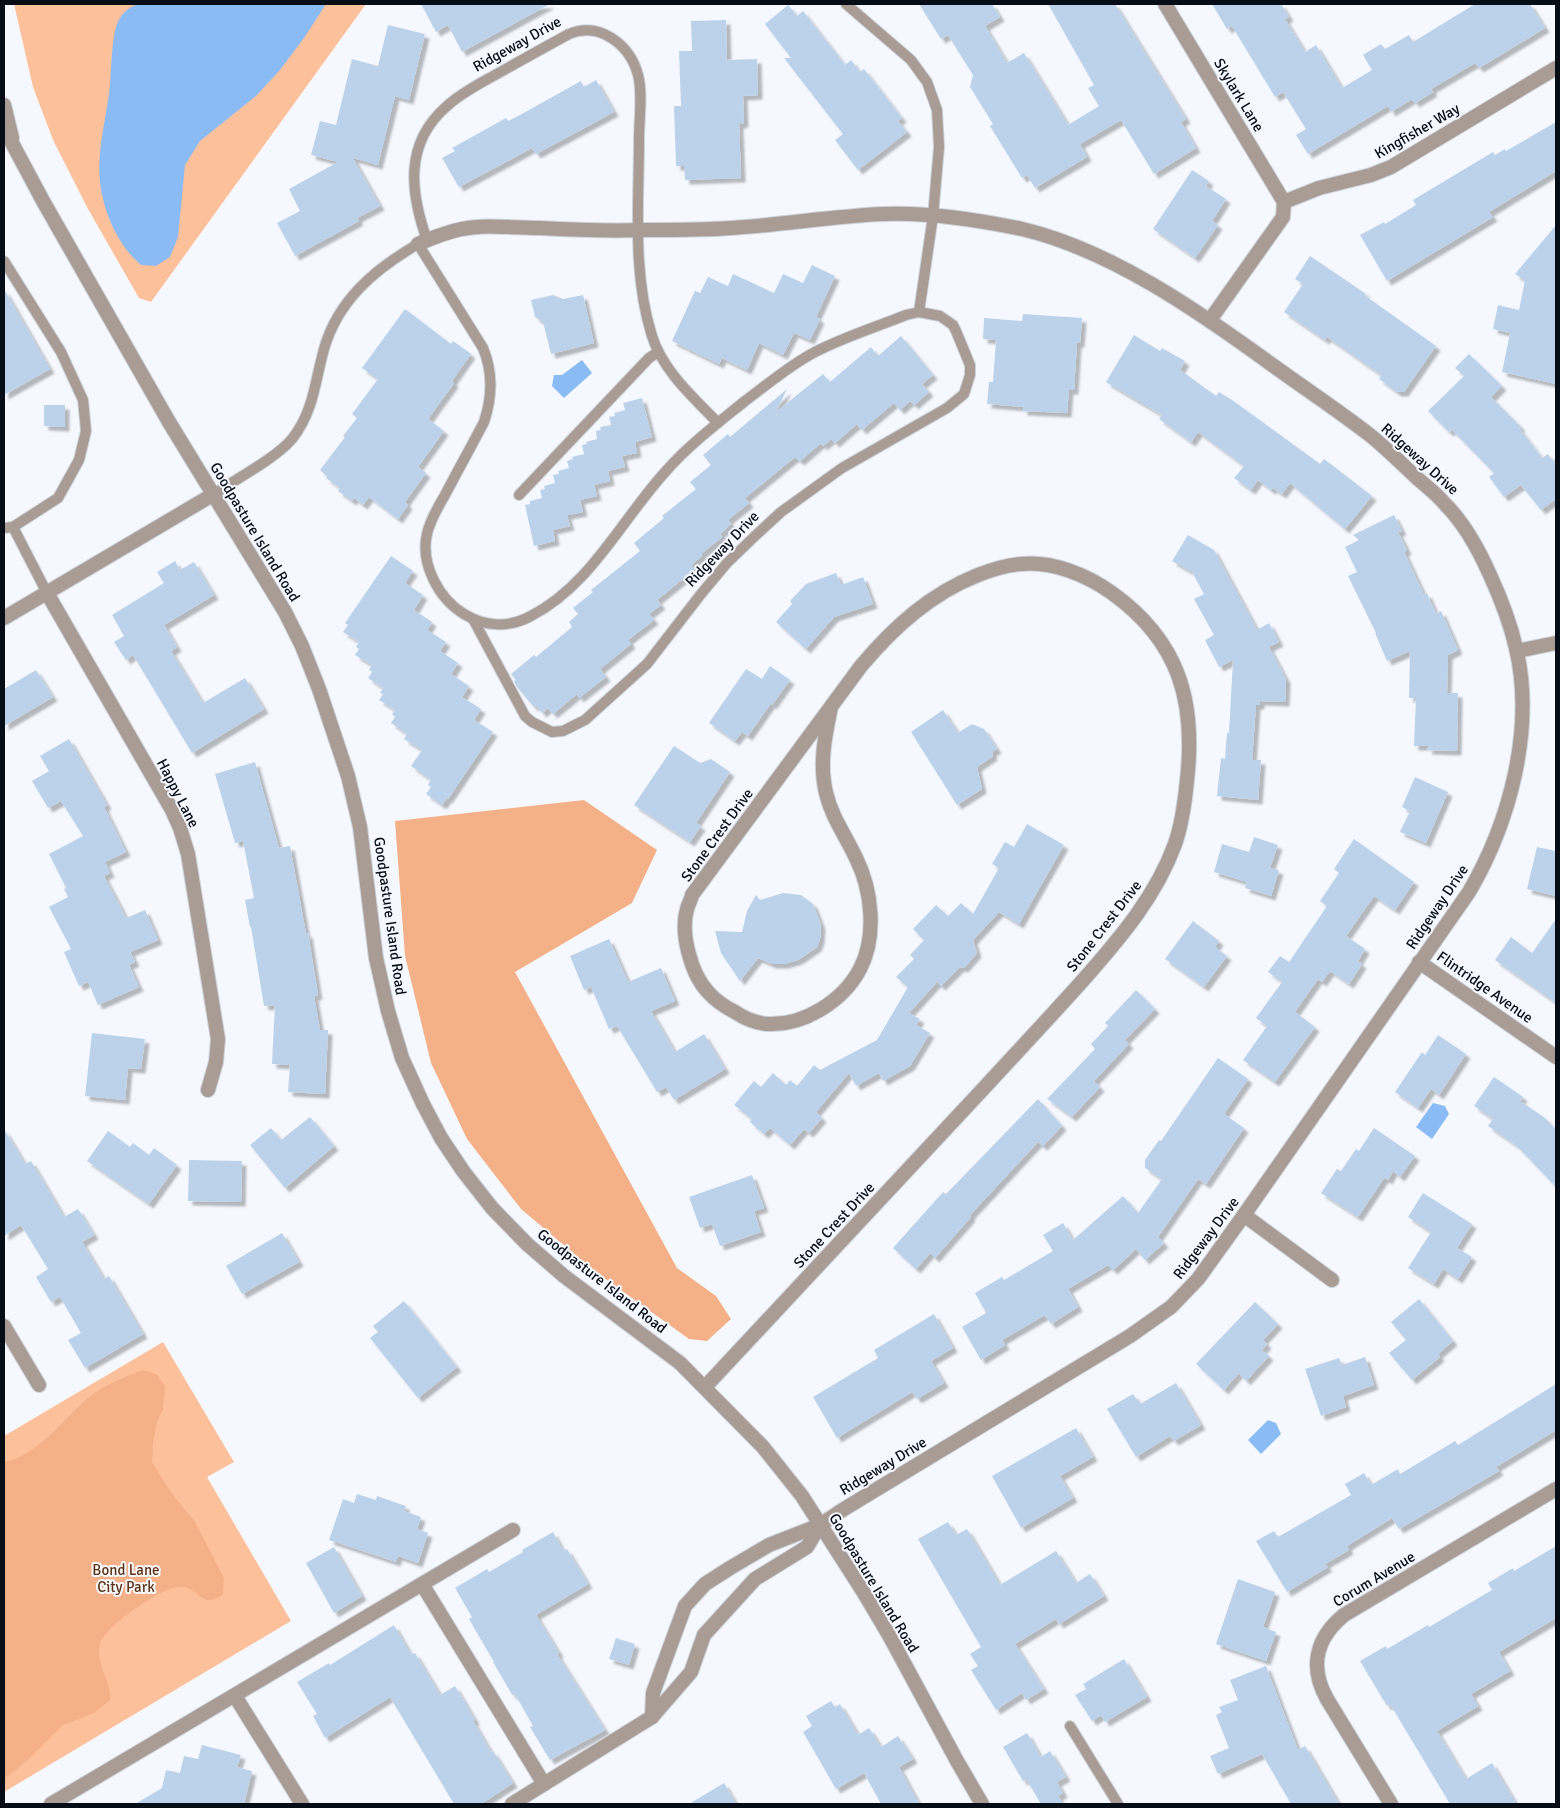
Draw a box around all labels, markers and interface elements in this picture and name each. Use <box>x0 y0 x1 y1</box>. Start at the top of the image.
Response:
street label: Ridgeway Drive <box>470 12 564 76</box>
street label: Skylark Lane <box>1210 55 1268 135</box>
street label: Kingfisher Way <box>1371 99 1463 163</box>
street label: Ridgeway Drive <box>1377 419 1463 499</box>
street label: Goodpasture Island Road <box>206 459 304 605</box>
street label: Ridgeway Drive <box>681 507 763 591</box>
street label: Happy Lane <box>153 756 203 830</box>
street label: Stone Crest Drive <box>677 785 757 885</box>
street label: Goodpasture Island Road <box>370 836 410 996</box>
street label: Ridgeway Drive <box>1402 861 1472 953</box>
street label: Stone Crest Drive <box>1063 877 1145 975</box>
street label: Flintridge Avenue <box>1434 947 1536 1027</box>
street label: Stone Crest Drive <box>790 1178 878 1272</box>
street label: Ridgeway Drive <box>1169 1193 1243 1283</box>
street label: Goodpasture Island Road <box>534 1225 670 1337</box>
street label: Ridgeway Drive <box>836 1433 930 1499</box>
street label: Goodpasture Island Road <box>825 1510 923 1656</box>
street label: Corum Avenue <box>1330 1547 1418 1611</box>
park label: Bond Lane City Park <box>92 1561 160 1596</box>

